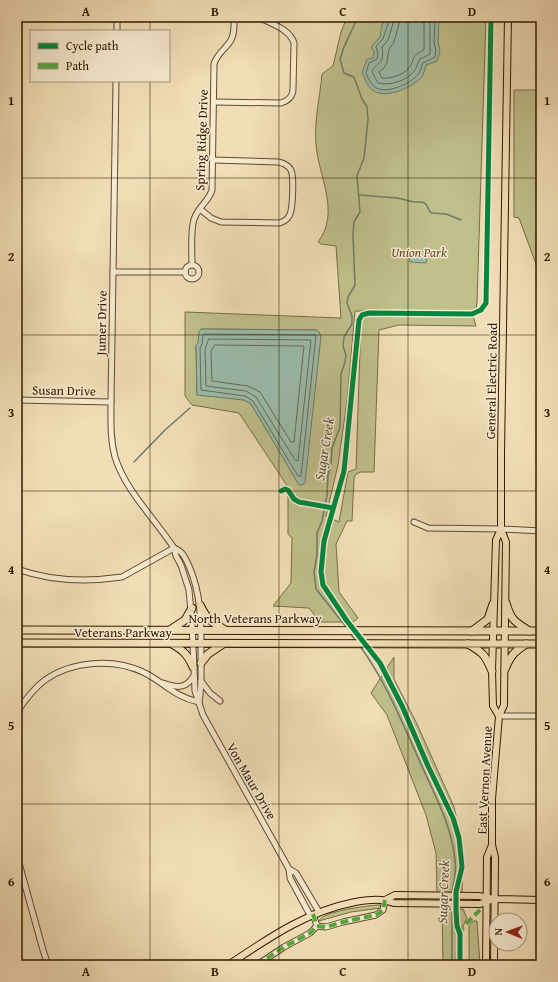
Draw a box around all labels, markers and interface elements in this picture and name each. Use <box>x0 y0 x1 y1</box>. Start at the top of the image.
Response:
text: A <box>82 2 91 21</box>
text: B <box>211 2 219 21</box>
text: C <box>339 2 347 21</box>
text: D <box>468 2 476 21</box>
legend <box>30 30 170 82</box>
text: Cycle path <box>66 37 119 54</box>
text: Path <box>66 57 89 74</box>
street label: Spring Ridge Drive <box>190 89 213 191</box>
text: 1 <box>8 91 14 110</box>
text: 1 <box>544 91 550 110</box>
park label: Union Park <box>391 243 447 262</box>
text: 2 <box>8 247 15 266</box>
text: 2 <box>544 247 551 266</box>
street label: Jumer Drive <box>91 290 112 358</box>
street label: General Electric Road <box>481 323 502 439</box>
street label: Susan Drive <box>32 380 96 401</box>
text: 3 <box>8 403 14 422</box>
text: 3 <box>544 403 550 422</box>
water label: Sugar Creek <box>309 415 339 482</box>
text: 4 <box>8 560 15 579</box>
text: 4 <box>544 560 551 579</box>
street label: North Veterans Parkway <box>188 609 322 628</box>
street label: Veterans Parkway <box>74 623 173 642</box>
text: 5 <box>8 716 15 735</box>
text: 5 <box>544 716 551 735</box>
street label: East Vernon Avenue <box>472 725 497 835</box>
street label: Von Maur Drive <box>222 739 281 823</box>
water label: Sugar Creek <box>432 859 454 924</box>
text: 6 <box>8 872 15 891</box>
text: 6 <box>544 872 551 891</box>
north arrow <box>488 912 528 952</box>
text: N <box>490 927 506 936</box>
text: A <box>82 962 91 981</box>
text: B <box>211 962 219 981</box>
text: C <box>339 962 347 981</box>
text: D <box>468 962 476 981</box>

